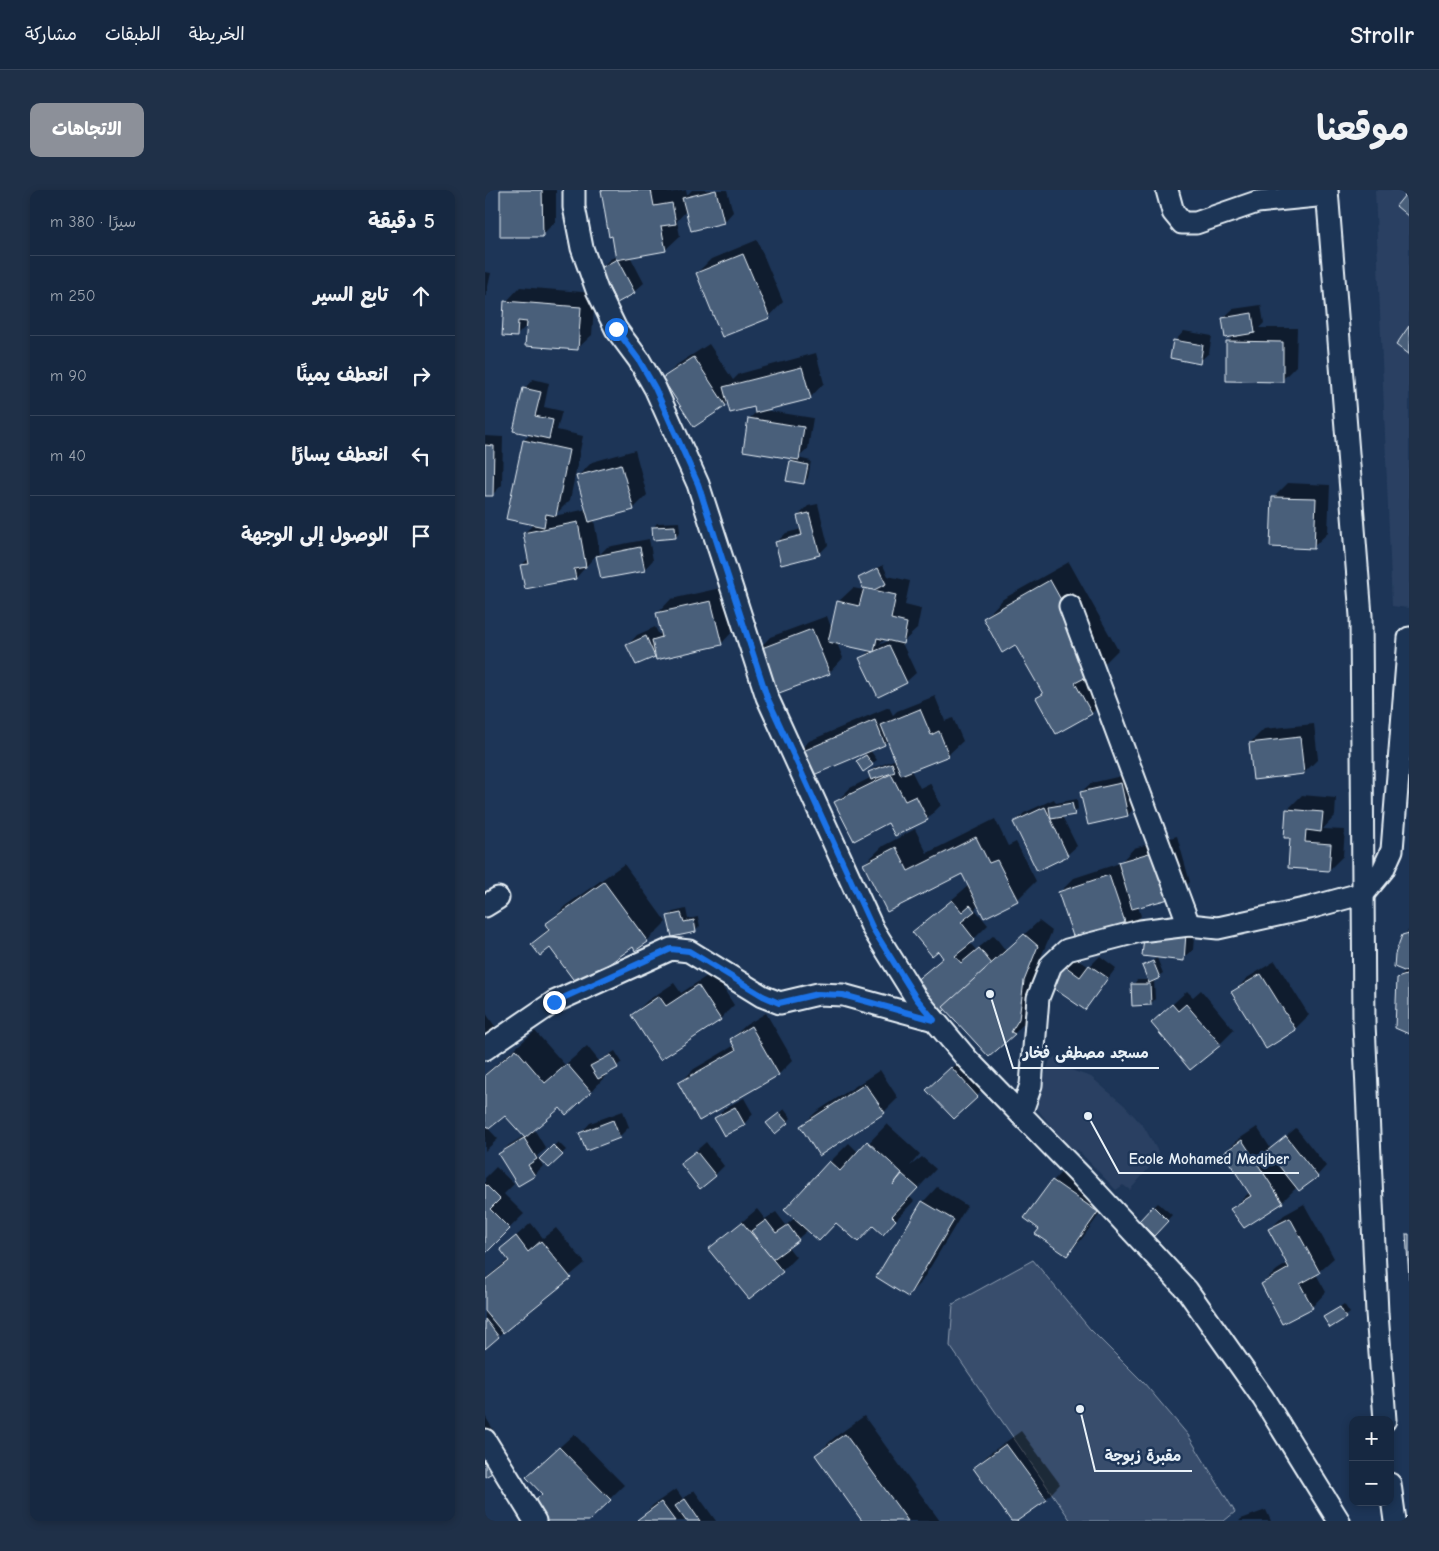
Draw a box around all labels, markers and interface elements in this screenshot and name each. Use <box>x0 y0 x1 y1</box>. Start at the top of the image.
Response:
text: Strollr <box>1350 21 1414 49</box>
text: مشاركة <box>25 24 77 45</box>
text: الطبقات <box>105 24 161 45</box>
text: الخريطة <box>189 24 245 45</box>
button: الاتجاهات <box>30 103 144 157</box>
text: موقعنا <box>1316 108 1409 149</box>
text: 5 دقيقة <box>368 209 435 233</box>
text: سيرًا · 380 m <box>50 213 136 231</box>
icon: ahead <box>407 282 435 310</box>
text: تابع السير <box>314 284 388 306</box>
text: 250 m <box>50 287 95 305</box>
route start <box>605 318 628 341</box>
icon: right <box>407 362 435 390</box>
text: انعطف يمينًا <box>296 364 388 386</box>
text: 90 m <box>50 367 87 385</box>
icon: left <box>407 442 435 470</box>
text: انعطف يسارًا <box>291 444 388 466</box>
text: 40 m <box>50 447 86 465</box>
icon: arrive <box>407 522 435 550</box>
text: الوصول إلى الوجهة <box>241 524 388 546</box>
route end <box>543 991 566 1014</box>
callout: مسجد مصطفى فخار <box>1013 1038 1159 1068</box>
text: مسجد مصطفى فخار <box>1021 1044 1149 1063</box>
callout: Ecole Mohamed Medjber <box>1119 1143 1299 1173</box>
text: Ecole Mohamed Medjber <box>1129 1150 1289 1168</box>
map controls <box>1349 1416 1394 1506</box>
button: + <box>1349 1416 1394 1461</box>
callout: مقبرة زبوجة <box>1095 1441 1192 1471</box>
text: مقبرة زبوجة <box>1105 1447 1181 1466</box>
button: − <box>1349 1461 1394 1506</box>

